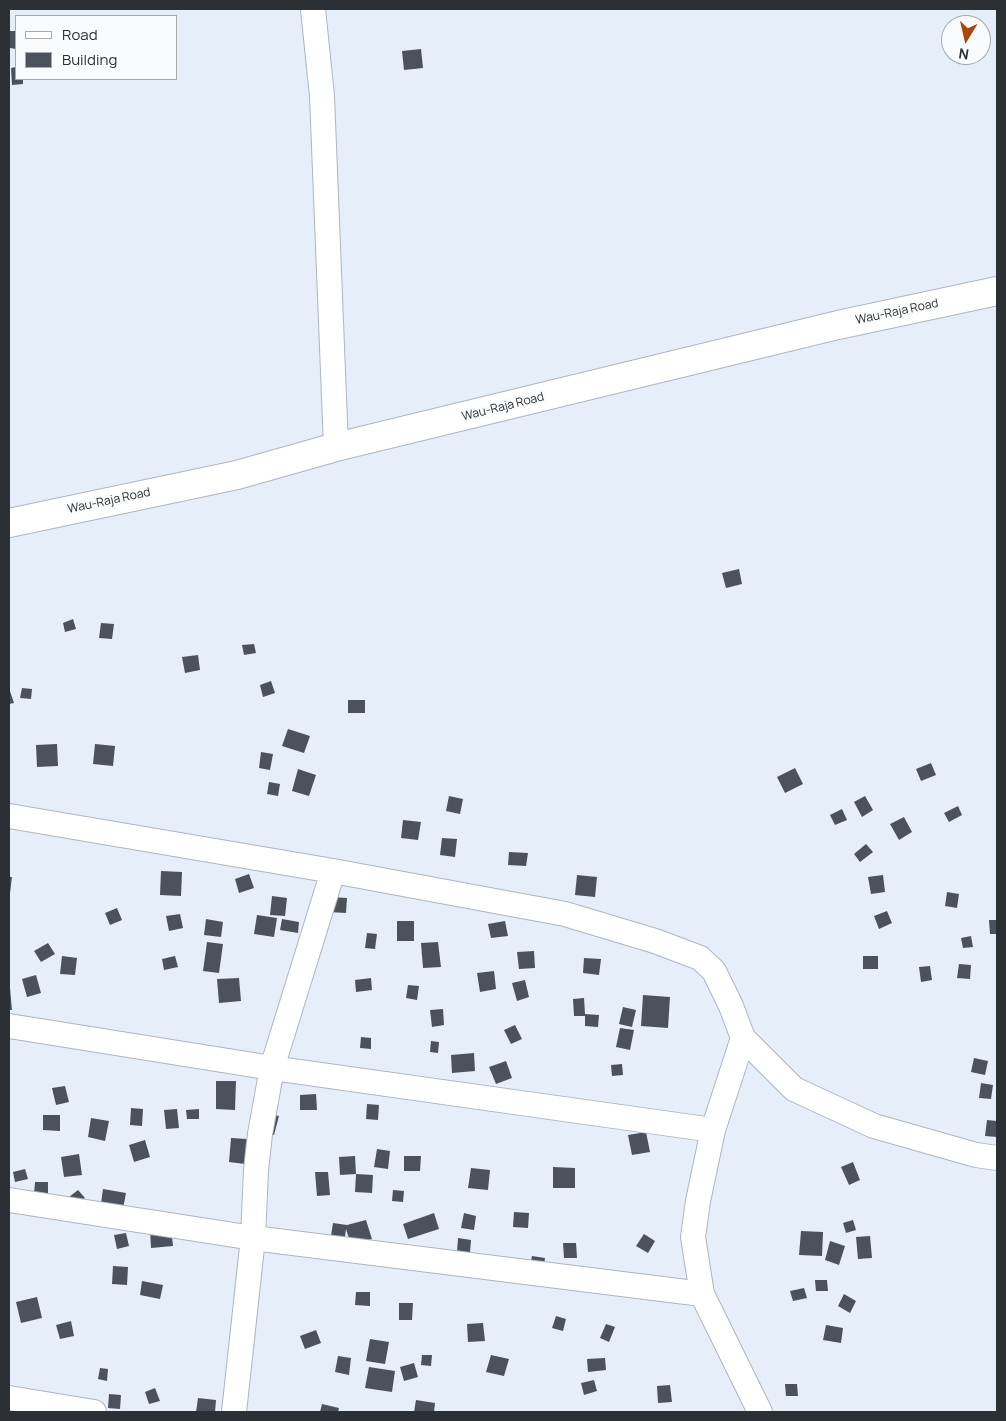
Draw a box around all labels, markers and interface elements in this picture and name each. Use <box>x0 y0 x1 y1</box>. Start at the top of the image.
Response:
legend <box>15 15 178 80</box>
north arrow <box>941 15 991 65</box>
text: Road <box>62 24 98 45</box>
text: N <box>957 44 970 64</box>
text: Building <box>62 49 117 70</box>
street label: Wau-Raja Road <box>854 296 940 328</box>
street label: Wau-Raja Road <box>460 390 546 424</box>
street label: Wau-Raja Road <box>66 485 152 517</box>

